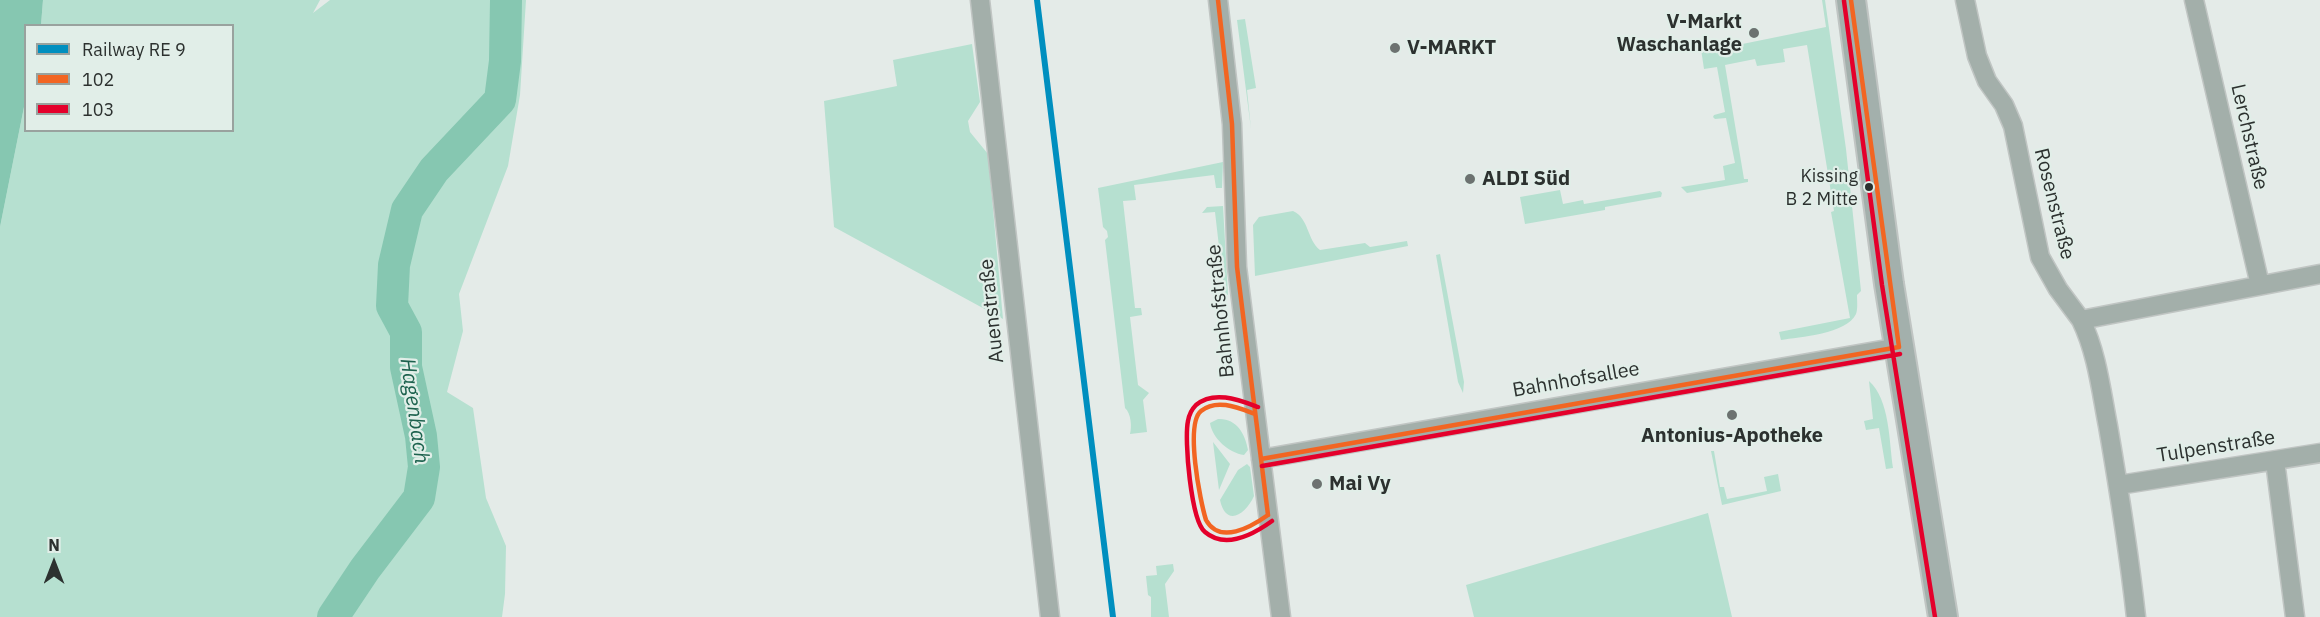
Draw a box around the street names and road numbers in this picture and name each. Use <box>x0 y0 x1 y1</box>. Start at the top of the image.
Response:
street label: Lerchstraße <box>2225 82 2273 192</box>
street label: Rosenstraße <box>2029 146 2079 262</box>
street label: Bahnhofstraße <box>1202 243 1240 379</box>
street label: Auenstraße <box>975 258 1009 364</box>
street label: Bahnhofsallee <box>1511 357 1641 403</box>
street label: Tulpenstraße <box>2155 426 2277 468</box>

